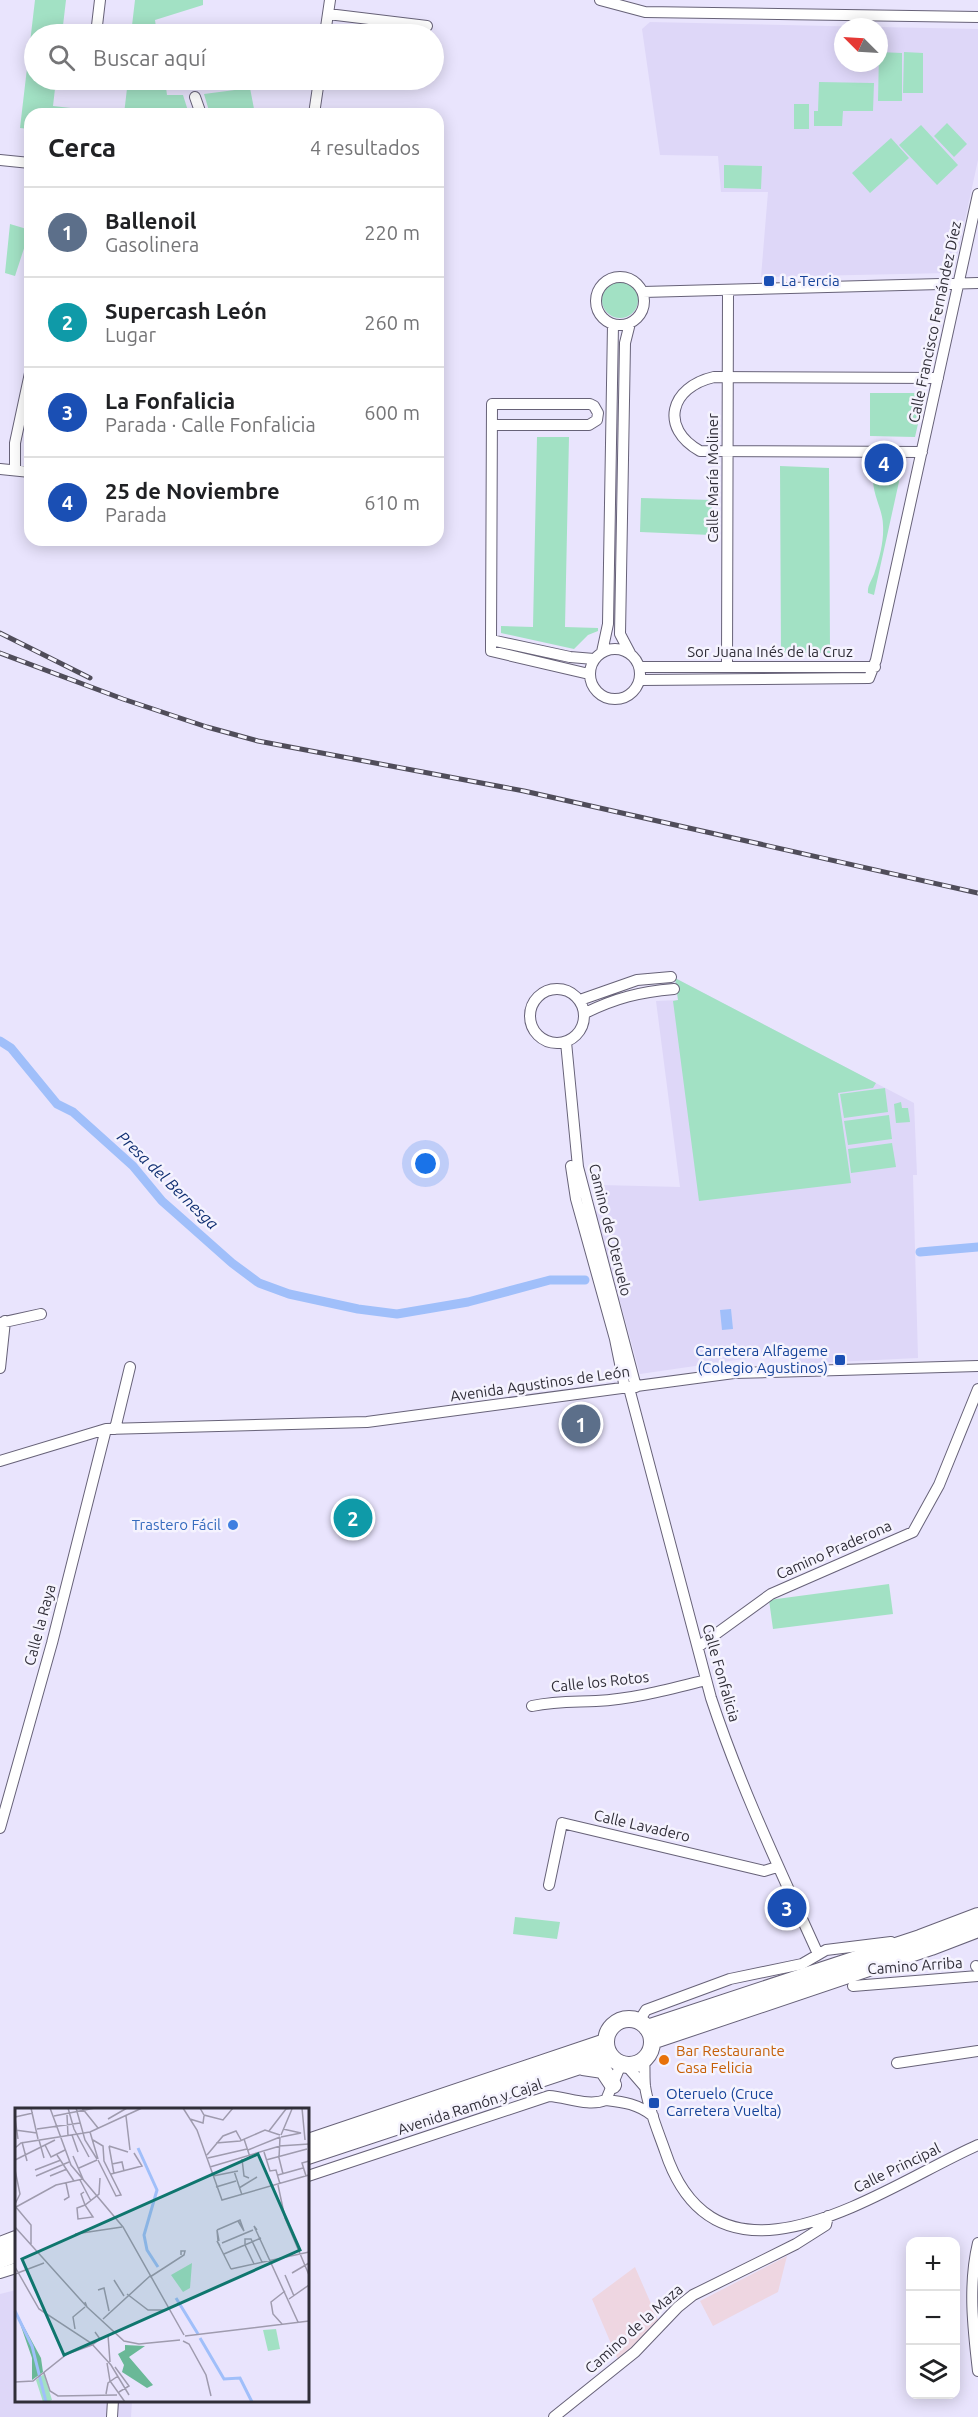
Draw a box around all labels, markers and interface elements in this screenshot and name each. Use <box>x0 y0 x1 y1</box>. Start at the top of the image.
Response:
north arrow <box>834 18 888 72</box>
search box <box>24 24 444 90</box>
icon: search <box>45 41 78 74</box>
text: Buscar aquí <box>93 45 206 70</box>
text: Cerca <box>48 133 116 162</box>
text: 4 resultados <box>310 136 420 159</box>
text: Ballenoil <box>105 208 196 233</box>
street label: Calle Francisco Fernández Díez <box>905 219 964 424</box>
text: 1 <box>62 221 73 244</box>
text: 220 m <box>364 221 420 244</box>
text: Gasolinera <box>105 233 199 256</box>
place label: La Tercia <box>781 272 840 289</box>
marker: La Tercia <box>762 274 776 288</box>
text: Supercash León <box>105 298 267 323</box>
text: 2 <box>62 311 73 334</box>
text: 260 m <box>364 311 420 334</box>
text: Lugar <box>105 323 156 346</box>
text: La Fonfalicia <box>105 388 235 413</box>
text: 3 <box>62 401 73 424</box>
text: 600 m <box>364 401 420 424</box>
text: Parada · Calle Fonfalicia <box>105 413 316 436</box>
street label: Calle María Moliner <box>704 413 721 543</box>
pin: 4 <box>864 440 904 486</box>
text: 25 de Noviembre <box>105 478 280 503</box>
text: 4 <box>62 491 73 514</box>
text: 610 m <box>364 491 420 514</box>
text: Parada <box>105 503 167 526</box>
street label: Sor Juana Inés de la Cruz <box>687 643 853 660</box>
water label: Presa del Bernesga <box>114 1127 222 1233</box>
your location <box>411 1149 440 1178</box>
street label: Camino de Oteruelo <box>586 1162 635 1298</box>
place label: Carretera Alfageme (Colegio Agustinos) <box>695 1342 828 1376</box>
marker: Carretera Alfageme (Colegio Agustinos) <box>833 1353 847 1367</box>
street label: Avenida Agustinos de León <box>449 1362 631 1405</box>
pin: 1 <box>562 1402 600 1446</box>
pin: 2 <box>334 1496 372 1540</box>
place label: Trastero Fácil <box>132 1516 221 1533</box>
street label: Camino Praderona <box>774 1516 894 1583</box>
marker: Trastero Fácil <box>226 1518 240 1532</box>
street label: Calle la Raya <box>20 1582 59 1667</box>
street label: Calle Fonfalicia <box>699 1622 744 1724</box>
street label: Calle los Rotos <box>550 1668 650 1695</box>
street label: Calle Lavadero <box>592 1806 692 1845</box>
pin: 3 <box>768 1886 806 1930</box>
street label: Camino Arriba <box>867 1954 963 1977</box>
place label: Bar Restaurante Casa Felicia <box>676 2042 785 2076</box>
marker: Bar Restaurante Casa Felicia <box>657 2053 671 2067</box>
street label: Avenida Ramón y Cajal <box>395 2075 544 2138</box>
place label: Oteruelo (Cruce Carretera Vuelta) <box>666 2085 782 2119</box>
marker: Oteruelo (Cruce Carretera Vuelta) <box>647 2096 661 2110</box>
inset map <box>15 2108 309 2402</box>
street label: Calle Principal <box>851 2139 943 2196</box>
map controls <box>906 2237 960 2399</box>
button: + <box>906 2237 960 2291</box>
street label: Camino de la Maza <box>581 2280 686 2377</box>
button: − <box>906 2291 960 2345</box>
button: layers <box>906 2345 960 2399</box>

